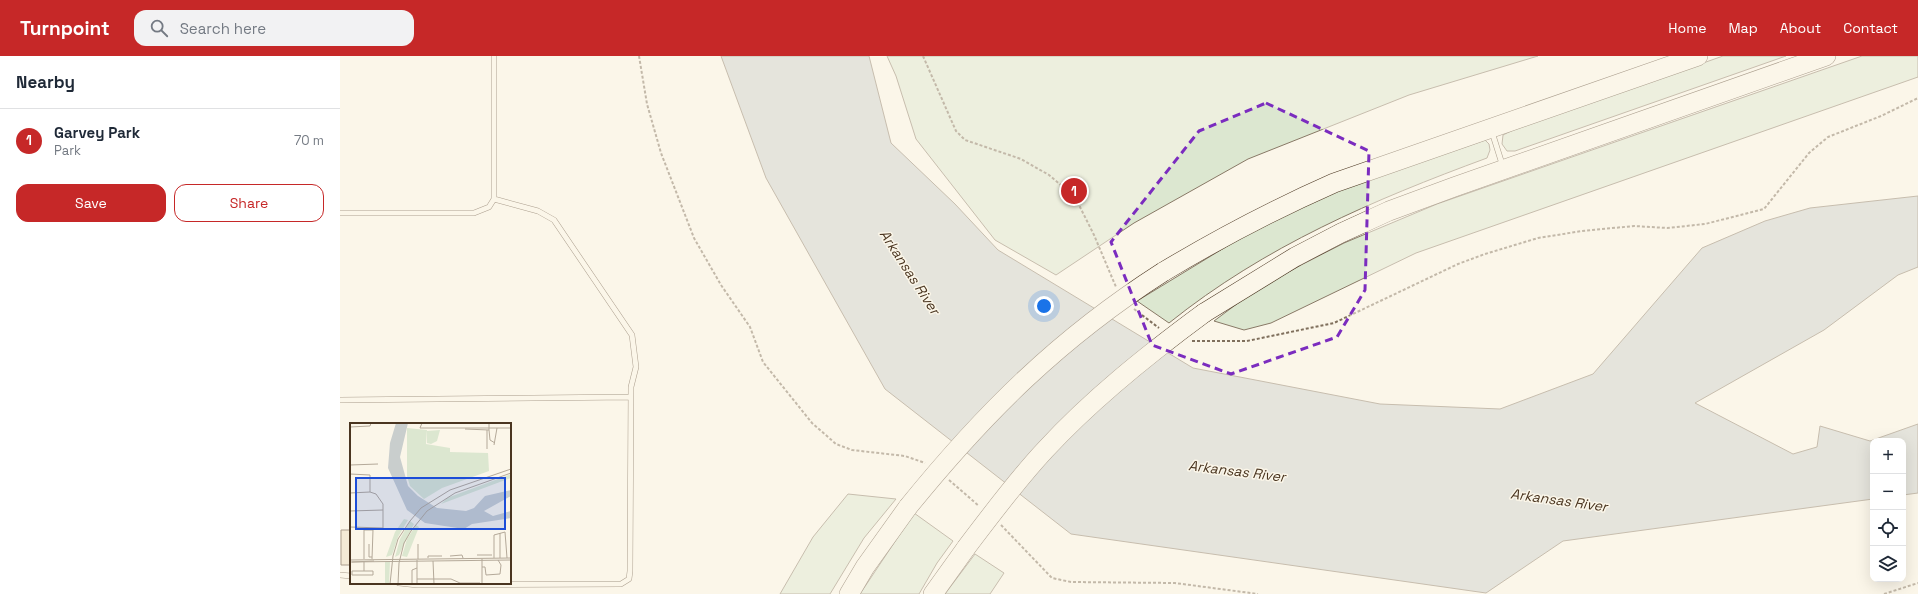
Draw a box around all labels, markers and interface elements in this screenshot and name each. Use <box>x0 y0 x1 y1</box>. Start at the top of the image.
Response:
search box <box>134 10 414 46</box>
text: Turnpoint <box>20 16 110 41</box>
icon: search <box>148 17 170 39</box>
text: Search here <box>180 19 266 38</box>
text: Home <box>1668 19 1706 37</box>
text: Map <box>1728 19 1758 37</box>
text: About <box>1780 19 1821 37</box>
text: Contact <box>1843 19 1898 37</box>
text: Nearby <box>16 71 75 93</box>
text: Garvey Park <box>54 123 140 142</box>
text: 1 <box>26 132 32 149</box>
text: 70 m <box>294 132 324 149</box>
text: Park <box>54 142 81 159</box>
pin: 1 <box>1061 176 1087 206</box>
button: Save <box>16 184 166 222</box>
button: Share <box>174 184 324 222</box>
water label: Arkansas River <box>876 226 945 319</box>
your location <box>1034 296 1054 316</box>
inset map <box>350 423 511 584</box>
map controls <box>1870 438 1906 582</box>
button: + <box>1870 438 1906 474</box>
water label: Arkansas River <box>1188 456 1288 486</box>
button: − <box>1870 474 1906 510</box>
water label: Arkansas River <box>1509 484 1610 516</box>
button: locate <box>1870 510 1906 546</box>
button: layers <box>1870 546 1906 582</box>

